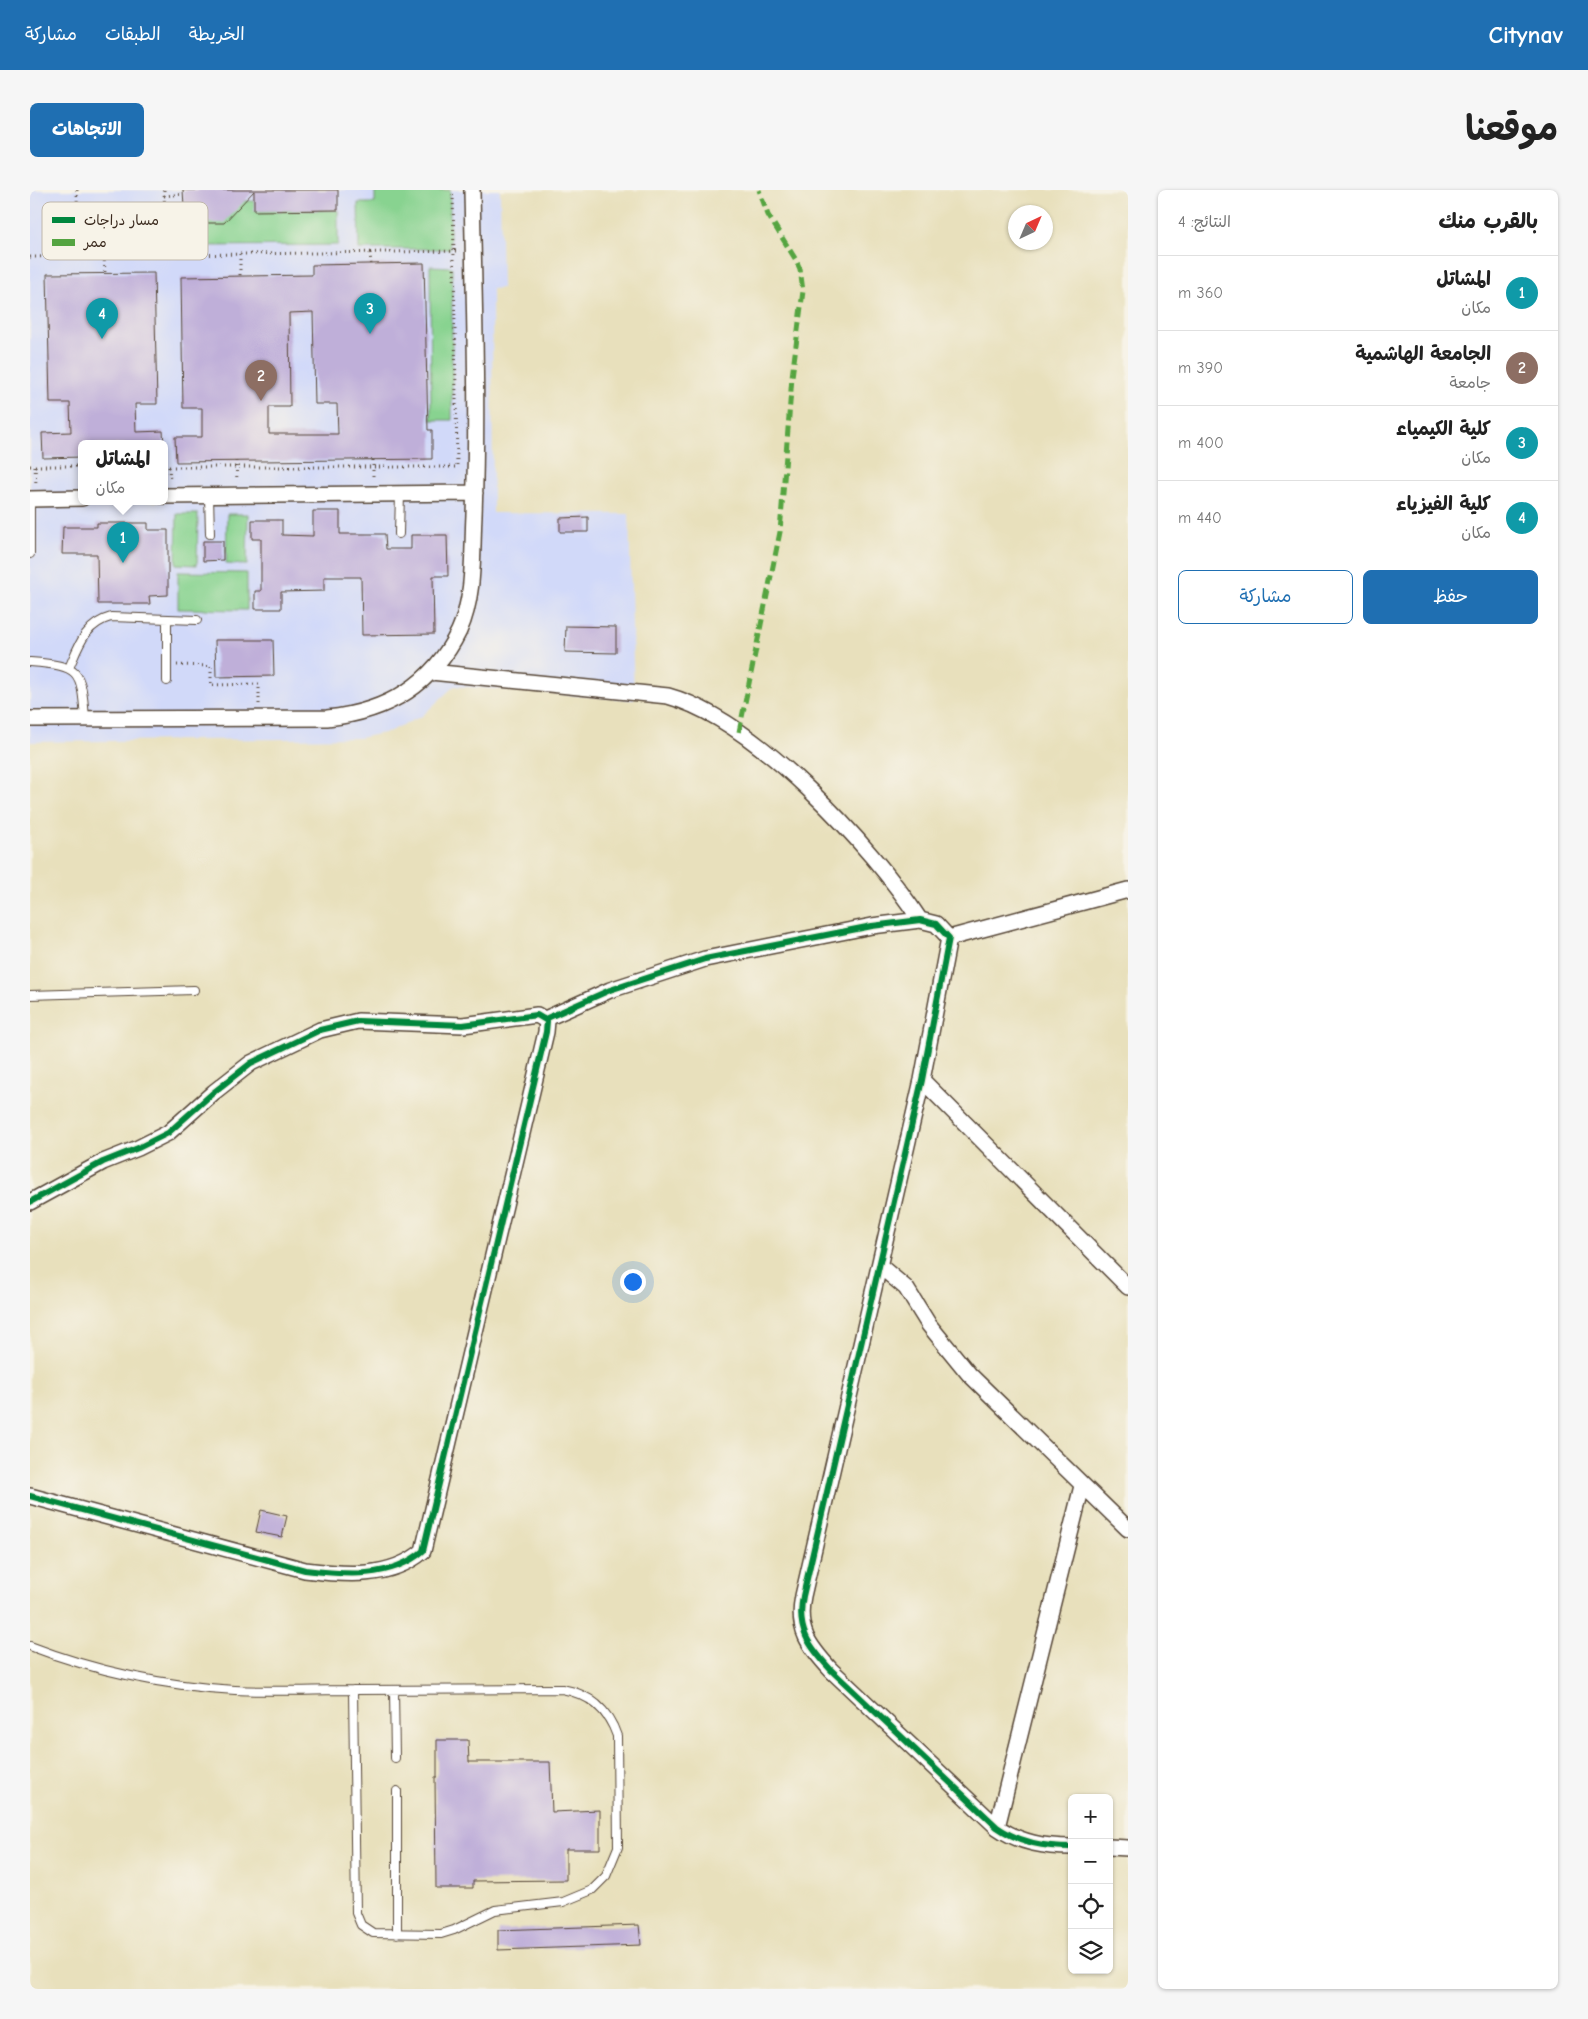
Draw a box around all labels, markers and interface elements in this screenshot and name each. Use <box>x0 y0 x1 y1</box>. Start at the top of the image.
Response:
text: Citynav <box>1488 21 1563 49</box>
text: مشاركة <box>25 24 77 45</box>
text: الطبقات <box>105 24 161 45</box>
text: الخريطة <box>189 24 245 45</box>
button: الاتجاهات <box>30 103 144 157</box>
text: موقعنا <box>1465 108 1558 149</box>
legend <box>42 202 208 260</box>
north arrow <box>1008 205 1053 250</box>
text: بالقرب منك <box>1438 209 1538 233</box>
text: مسار دراجات <box>84 212 159 229</box>
text: النتائج: 4 <box>1178 213 1231 231</box>
text: ممر <box>83 234 107 251</box>
text: المشاتل <box>1436 268 1491 290</box>
text: 360 m <box>1178 284 1223 302</box>
text: 1 <box>1519 284 1525 302</box>
pin: 3 <box>354 293 386 334</box>
pin: 4 <box>86 298 118 339</box>
text: مكان <box>1461 299 1491 317</box>
text: الجامعة الهاشمية <box>1355 343 1491 365</box>
text: 390 m <box>1178 359 1223 377</box>
text: 2 <box>1518 359 1526 377</box>
pin: 2 <box>245 360 277 401</box>
text: جامعة <box>1449 374 1491 392</box>
text: كلية الكيمياء <box>1396 418 1491 440</box>
text: 400 m <box>1178 434 1224 452</box>
text: 3 <box>1518 434 1526 452</box>
popup <box>78 440 168 505</box>
text: المشاتل <box>96 448 150 470</box>
text: مكان <box>1461 449 1491 467</box>
text: مكان <box>96 479 125 497</box>
text: كلية الفيزياء <box>1396 493 1491 515</box>
text: 440 m <box>1178 509 1222 527</box>
text: 4 <box>1518 509 1526 527</box>
pin: 1 <box>107 522 139 563</box>
text: مكان <box>1461 524 1491 542</box>
button: مشاركة <box>1178 570 1353 624</box>
button: حفظ <box>1363 570 1538 624</box>
your location <box>620 1269 646 1295</box>
map controls <box>1068 1794 1113 1974</box>
button: + <box>1068 1794 1113 1839</box>
button: − <box>1068 1839 1113 1884</box>
button: locate <box>1068 1884 1113 1929</box>
button: layers <box>1068 1929 1113 1974</box>

